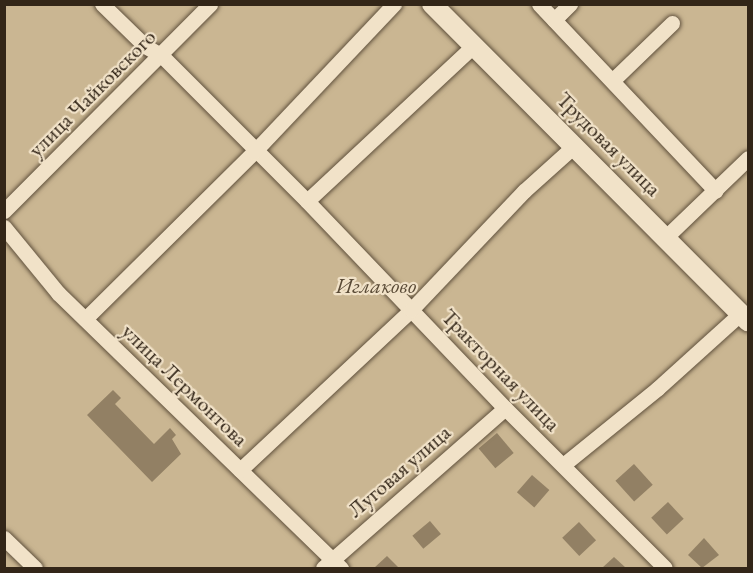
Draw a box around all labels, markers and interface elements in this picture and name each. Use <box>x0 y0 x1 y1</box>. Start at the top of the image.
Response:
street label: улица Чайковского <box>23 24 161 162</box>
street label: Трудовая улица <box>551 86 667 202</box>
park label: Иглаково <box>336 273 416 299</box>
street label: Тракторная улица <box>436 303 566 437</box>
street label: улица Лермонтова <box>116 318 254 452</box>
street label: Луговая улица <box>342 419 456 523</box>

